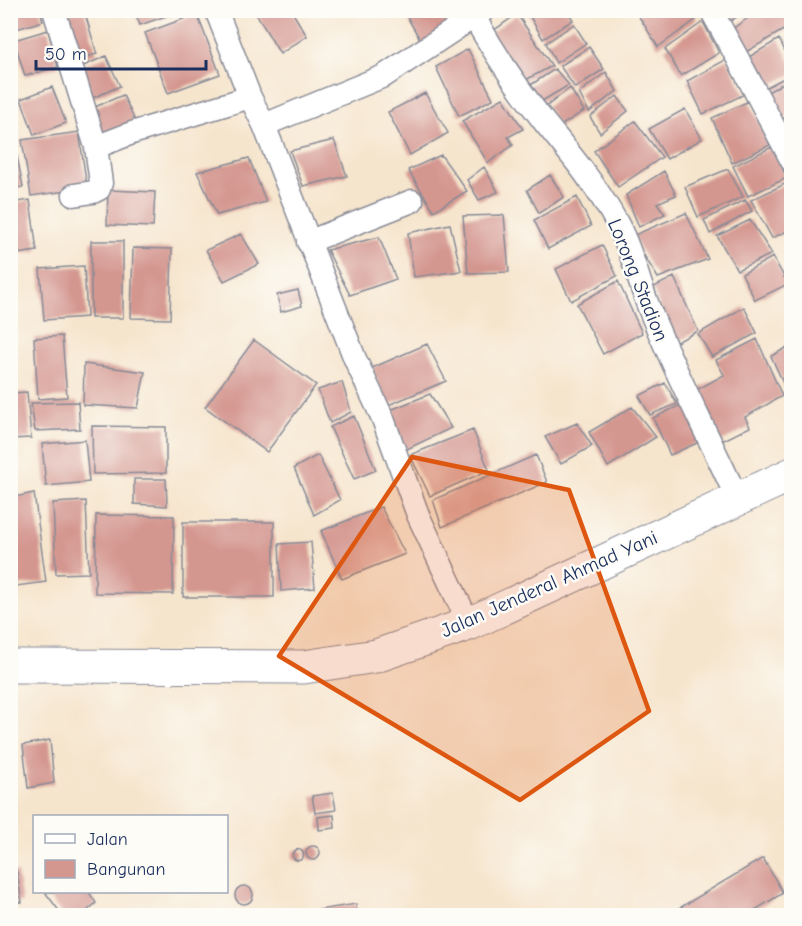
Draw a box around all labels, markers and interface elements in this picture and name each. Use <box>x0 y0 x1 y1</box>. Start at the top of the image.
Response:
scale bar <box>36 33 206 71</box>
text: 50 m <box>45 44 87 65</box>
street label: Lorong Stadion <box>603 215 673 345</box>
street label: Jalan Jenderal Ahmad Yani <box>437 526 661 642</box>
legend <box>33 815 228 893</box>
text: Jalan <box>87 829 128 850</box>
text: Bangunan <box>87 859 165 880</box>

